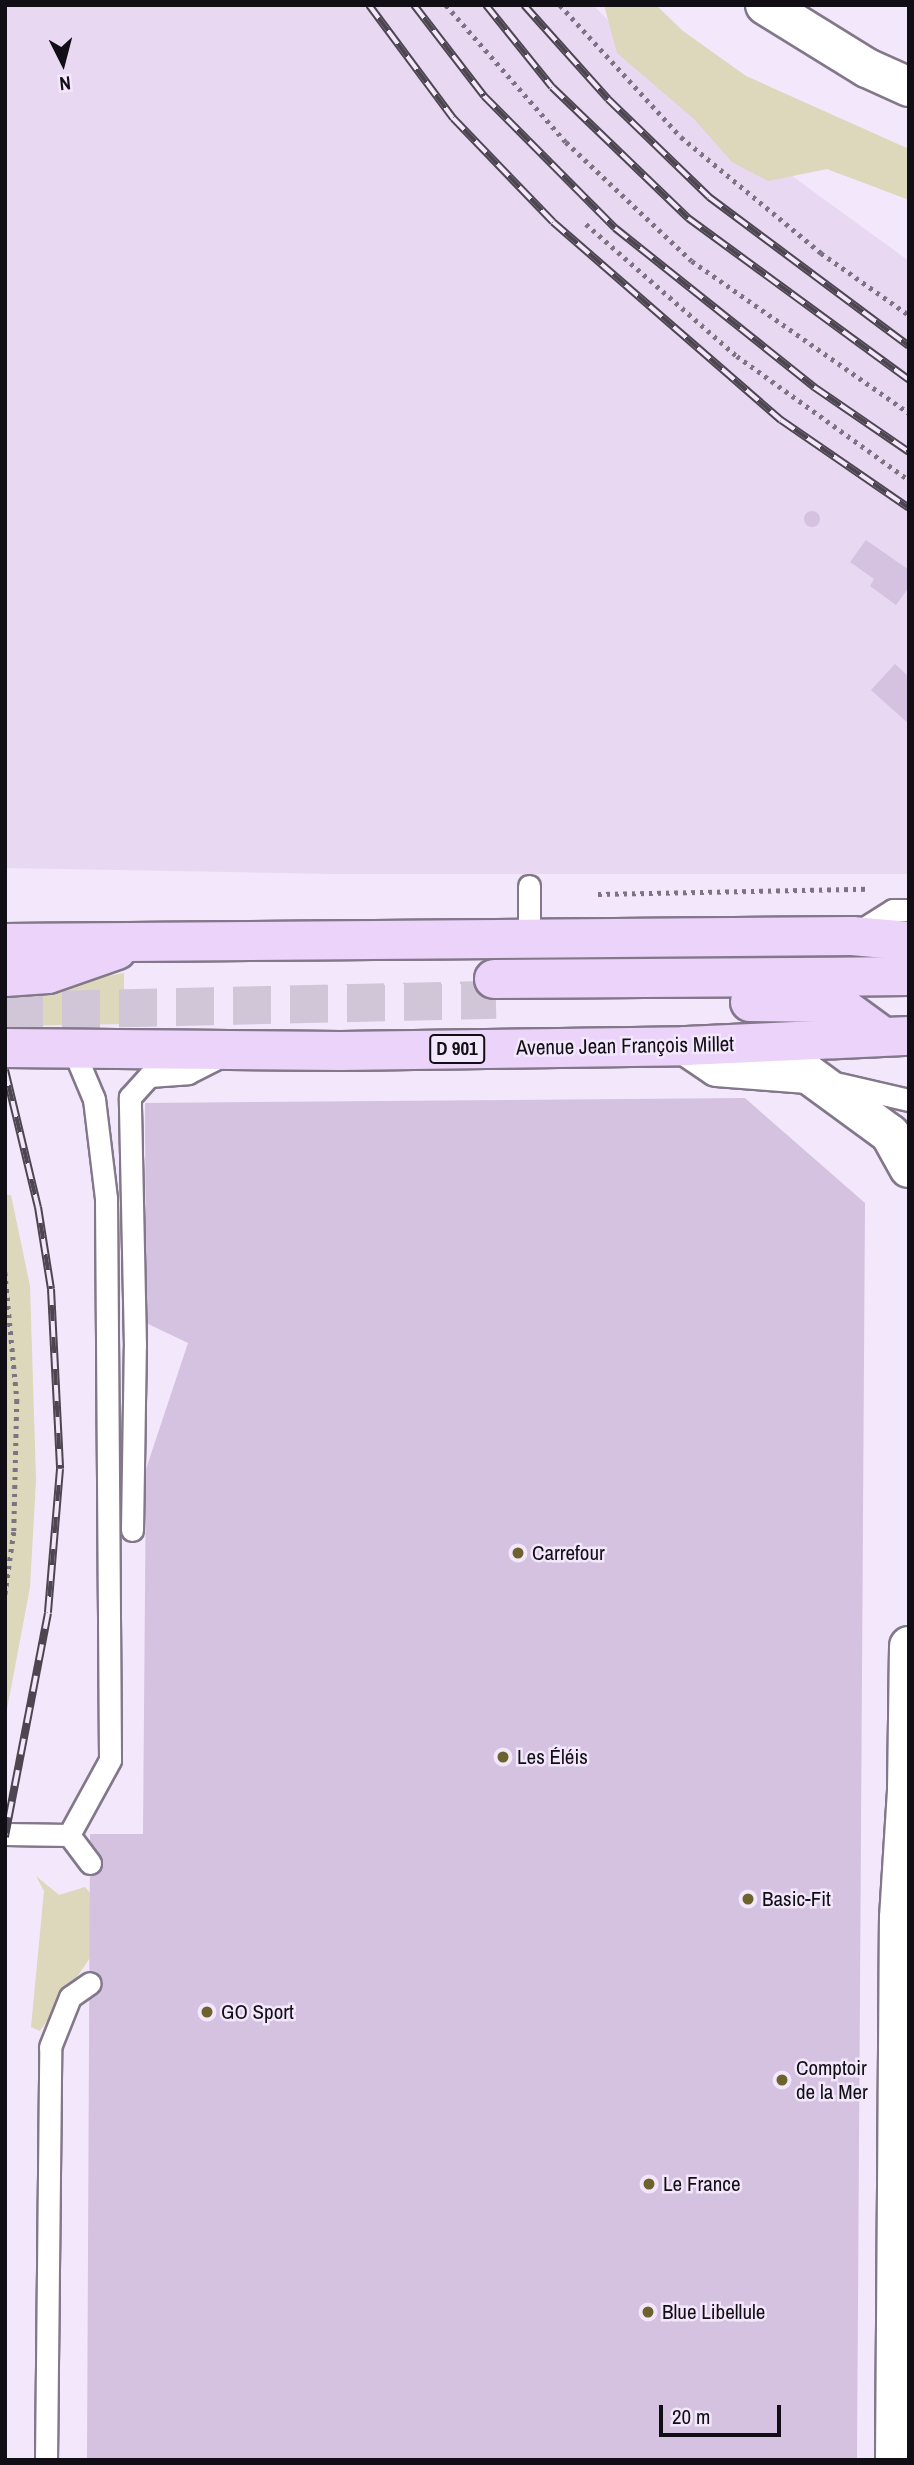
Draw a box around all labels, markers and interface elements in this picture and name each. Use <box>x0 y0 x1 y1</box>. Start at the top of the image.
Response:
north arrow <box>28 28 98 98</box>
text: N <box>58 70 72 97</box>
street label: Avenue Jean François Millet <box>516 1032 734 1060</box>
road number: D 901 <box>429 1034 485 1064</box>
place label: Carrefour <box>532 1540 605 1566</box>
marker: Carrefour <box>510 1545 526 1561</box>
place label: Les Éléis <box>517 1744 588 1770</box>
marker: Les Éléis <box>495 1749 511 1765</box>
place label: Basic-Fit <box>762 1886 831 1912</box>
marker: Basic-Fit <box>740 1891 756 1907</box>
place label: GO Sport <box>221 1999 294 2025</box>
marker: GO Sport <box>199 2004 215 2020</box>
place label: Comptoir de la Mer <box>796 2055 868 2105</box>
marker: Comptoir de la Mer <box>774 2072 790 2088</box>
place label: Le France <box>663 2171 741 2197</box>
marker: Le France <box>641 2176 657 2192</box>
place label: Blue Libellule <box>662 2299 765 2325</box>
marker: Blue Libellule <box>640 2304 656 2320</box>
scale bar <box>662 2392 785 2436</box>
text: 20 m <box>672 2402 710 2431</box>

